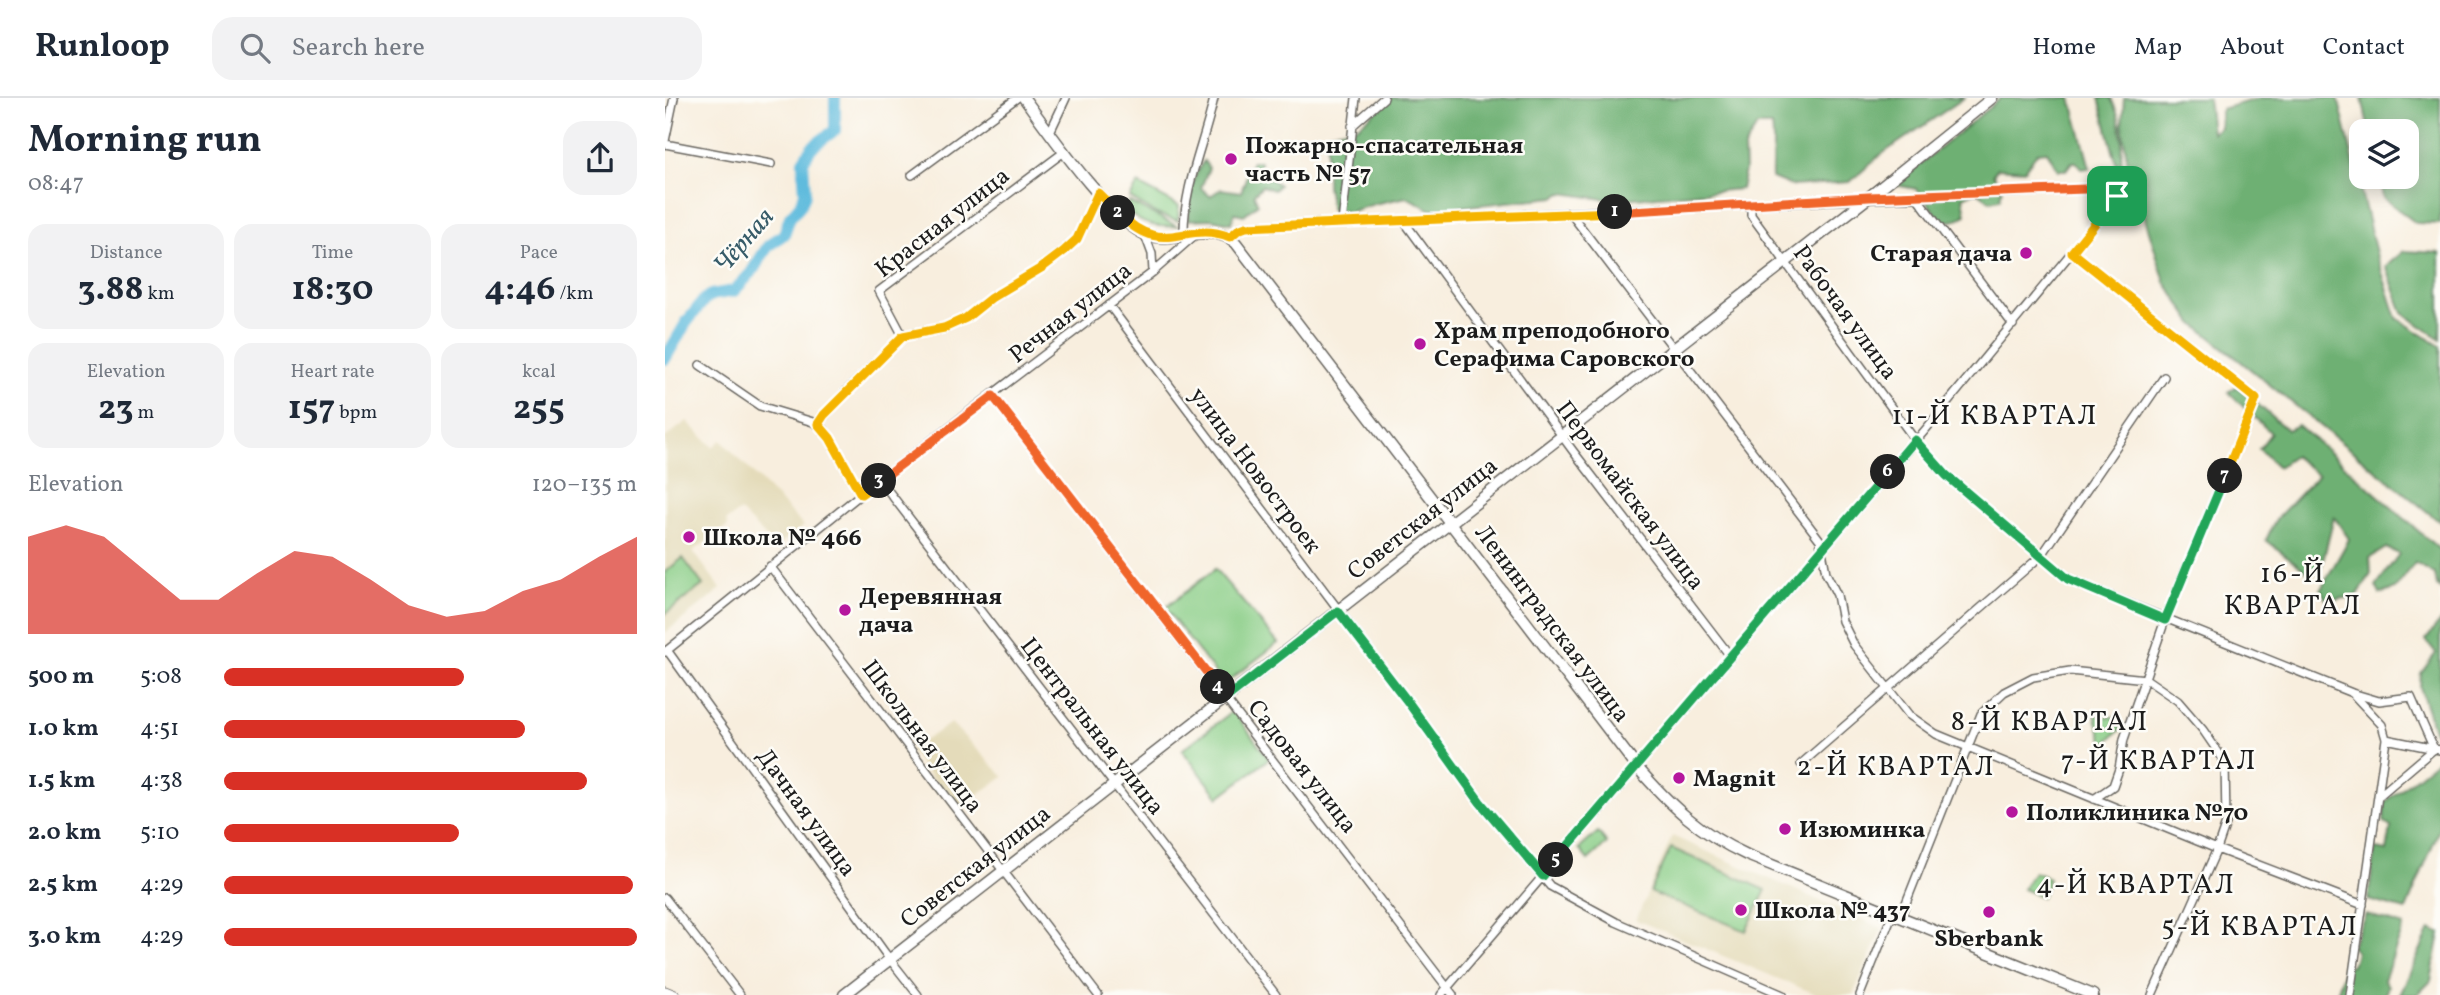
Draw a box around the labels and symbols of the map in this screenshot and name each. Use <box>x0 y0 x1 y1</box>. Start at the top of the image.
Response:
place label: Пожарно-спасательная часть № 57 <box>1245 130 1523 192</box>
marker: Пожарно-спасательная часть № 57 <box>1223 151 1239 167</box>
street label: Красная улица <box>869 160 1018 287</box>
pin <box>2087 166 2147 226</box>
pin: 1 <box>1597 194 1633 230</box>
pin: 2 <box>1100 195 1135 230</box>
water label: Чёрная <box>706 201 783 282</box>
place label: Старая дача <box>1870 238 2012 272</box>
street label: Рабочая улица <box>1784 239 1905 388</box>
marker: Старая дача <box>2018 245 2034 261</box>
street label: Речная улица <box>1003 255 1140 372</box>
place label: Храм преподобного Серафима Саровского <box>1434 315 1694 377</box>
marker: Храм преподобного Серафима Саровского <box>1412 336 1428 352</box>
street label: улица Новостроек <box>1180 381 1329 562</box>
street label: Первомайская улица <box>1547 394 1712 598</box>
district label: 11-Й КВАРТАЛ <box>1891 397 2099 436</box>
street label: Советская улица <box>1341 450 1506 589</box>
pin: 6 <box>1871 454 1905 490</box>
pin: 7 <box>2207 458 2243 494</box>
pin: 3 <box>861 464 897 498</box>
street label: Ленинградская улица <box>1466 518 1637 730</box>
place label: Школа № 466 <box>703 522 862 556</box>
marker: Школа № 466 <box>681 529 697 545</box>
district label: 16-Й КВАРТАЛ <box>2224 555 2362 626</box>
place label: Деревянная дача <box>859 581 1002 643</box>
marker: Деревянная дача <box>837 602 853 618</box>
street label: Центральная улица <box>1011 631 1172 823</box>
street label: Школьная улица <box>852 653 990 821</box>
pin: 4 <box>1201 670 1235 704</box>
street label: Садовая улица <box>1238 693 1365 841</box>
district label: 8-Й КВАРТАЛ <box>1951 703 2149 742</box>
street label: Дачная улица <box>747 742 864 884</box>
district label: 7-Й КВАРТАЛ <box>2061 742 2257 781</box>
district label: 2-Й КВАРТАЛ <box>1796 748 1996 787</box>
place label: Magnit <box>1693 763 1776 797</box>
marker: Magnit <box>1671 770 1687 786</box>
place label: Поликлиника №70 <box>2026 797 2248 831</box>
street label: Советская улица <box>894 798 1059 937</box>
marker: Поликлиника №70 <box>2004 804 2020 820</box>
place label: Изюминка <box>1799 814 1925 848</box>
marker: Изюминка <box>1777 821 1793 837</box>
pin: 5 <box>1539 842 1573 878</box>
district label: 4-Й КВАРТАЛ <box>2036 866 2236 905</box>
place label: Школа № 437 <box>1755 895 1910 929</box>
marker: Школа № 437 <box>1733 902 1749 918</box>
marker: Sberbank <box>1981 904 1997 920</box>
district label: 5-Й КВАРТАЛ <box>2161 908 2359 947</box>
place label: Sberbank <box>1934 923 2044 957</box>

